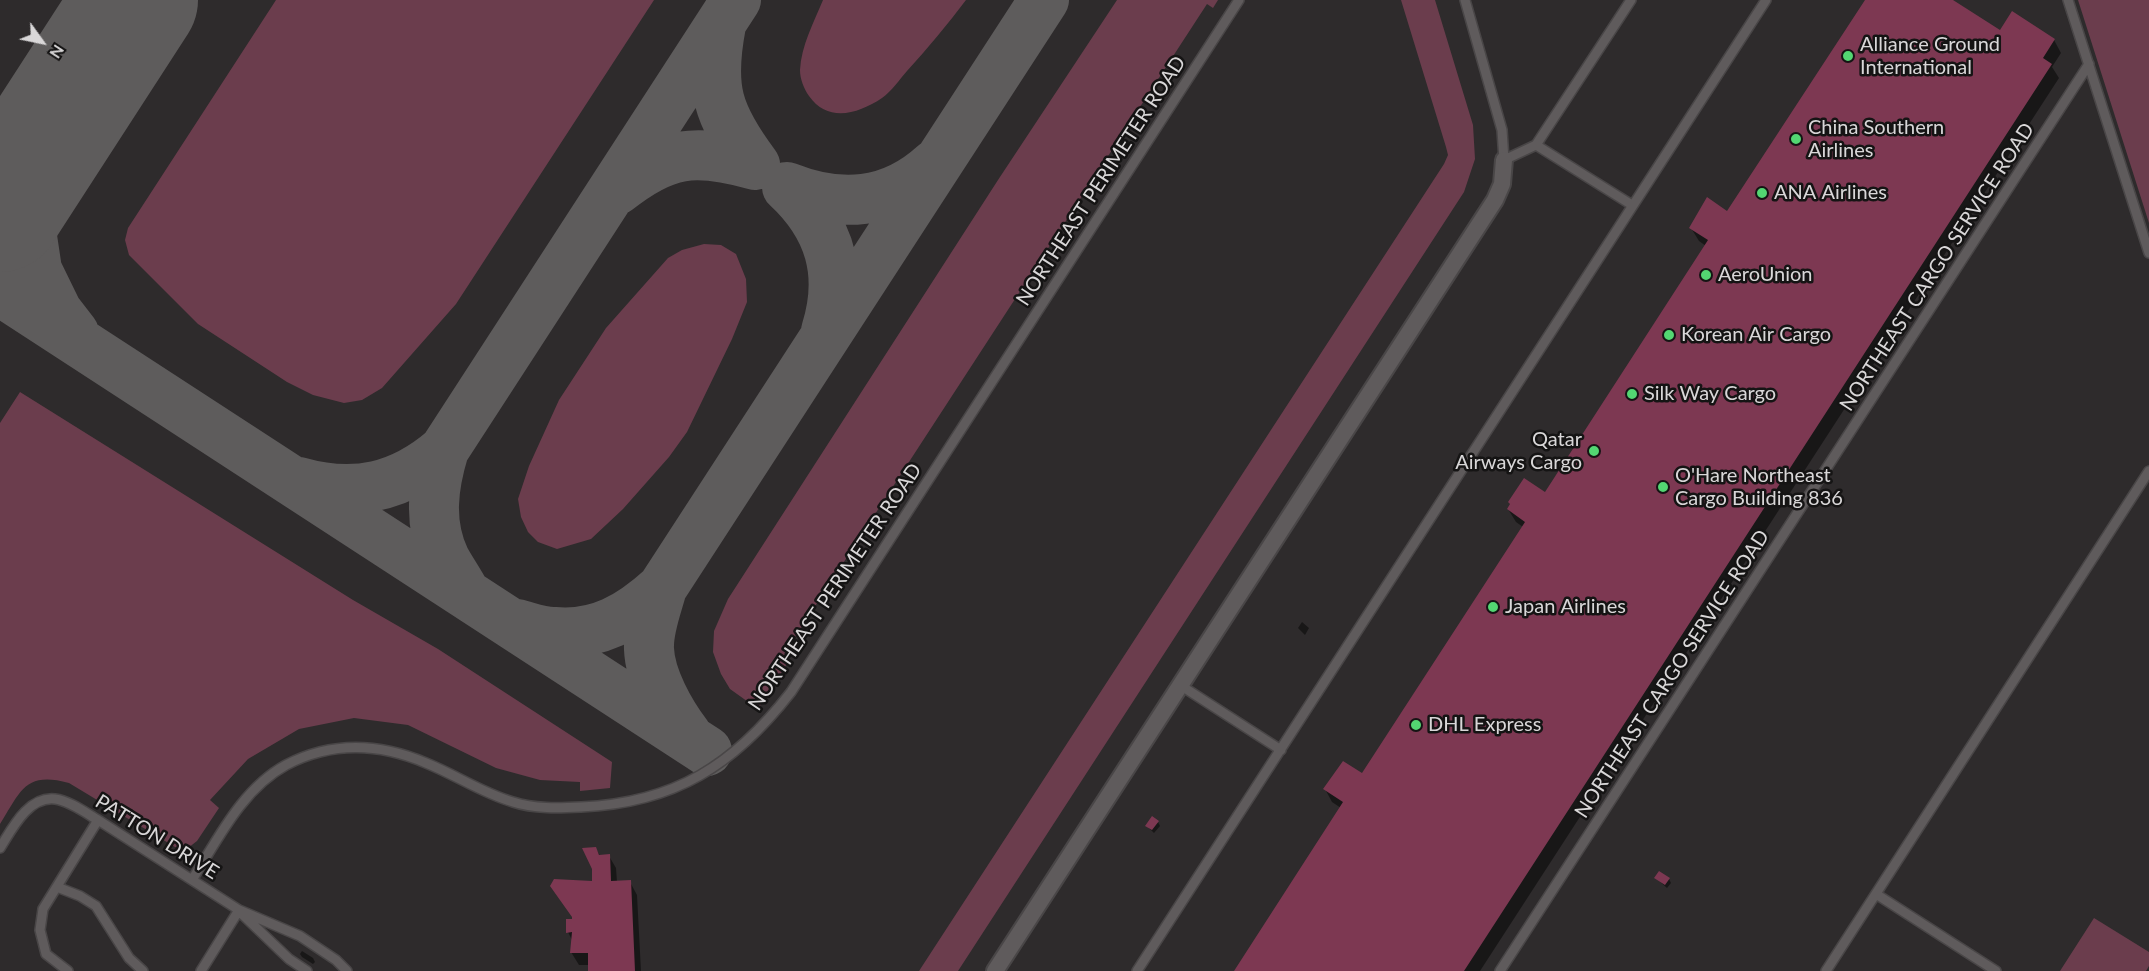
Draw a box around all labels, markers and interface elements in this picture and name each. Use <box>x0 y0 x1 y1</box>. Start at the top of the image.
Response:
north arrow <box>12 12 72 72</box>
place label: Alliance Ground International <box>1860 33 2000 80</box>
text: N <box>46 42 69 62</box>
marker: Alliance Ground International <box>1841 49 1855 63</box>
street label: NORTHEAST PERIMETER ROAD <box>1011 52 1191 310</box>
place label: China Southern Airlines <box>1808 116 1944 163</box>
street label: NORTHEAST CARGO SERVICE ROAD <box>1835 118 2039 416</box>
marker: China Southern Airlines <box>1789 132 1803 146</box>
place label: ANA Airlines <box>1774 181 1887 205</box>
marker: ANA Airlines <box>1755 186 1769 200</box>
place label: AeroUnion <box>1718 263 1813 287</box>
marker: AeroUnion <box>1699 268 1713 282</box>
place label: Korean Air Cargo <box>1681 323 1831 347</box>
marker: Korean Air Cargo <box>1662 328 1676 342</box>
place label: Silk Way Cargo <box>1644 382 1776 406</box>
marker: Silk Way Cargo <box>1625 387 1639 401</box>
place label: Qatar Airways Cargo <box>1455 428 1582 475</box>
marker: Qatar Airways Cargo <box>1587 444 1601 458</box>
street label: NORTHEAST PERIMETER ROAD <box>743 459 927 715</box>
place label: O'Hare Northeast Cargo Building 836 <box>1675 464 1843 511</box>
marker: O'Hare Northeast Cargo Building 836 <box>1656 480 1670 494</box>
street label: NORTHEAST CARGO SERVICE ROAD <box>1570 525 1774 823</box>
place label: Japan Airlines <box>1505 595 1626 619</box>
marker: Japan Airlines <box>1486 600 1500 614</box>
place label: DHL Express <box>1428 713 1541 737</box>
marker: DHL Express <box>1409 718 1423 732</box>
street label: PATTON DRIVE <box>91 789 223 885</box>

